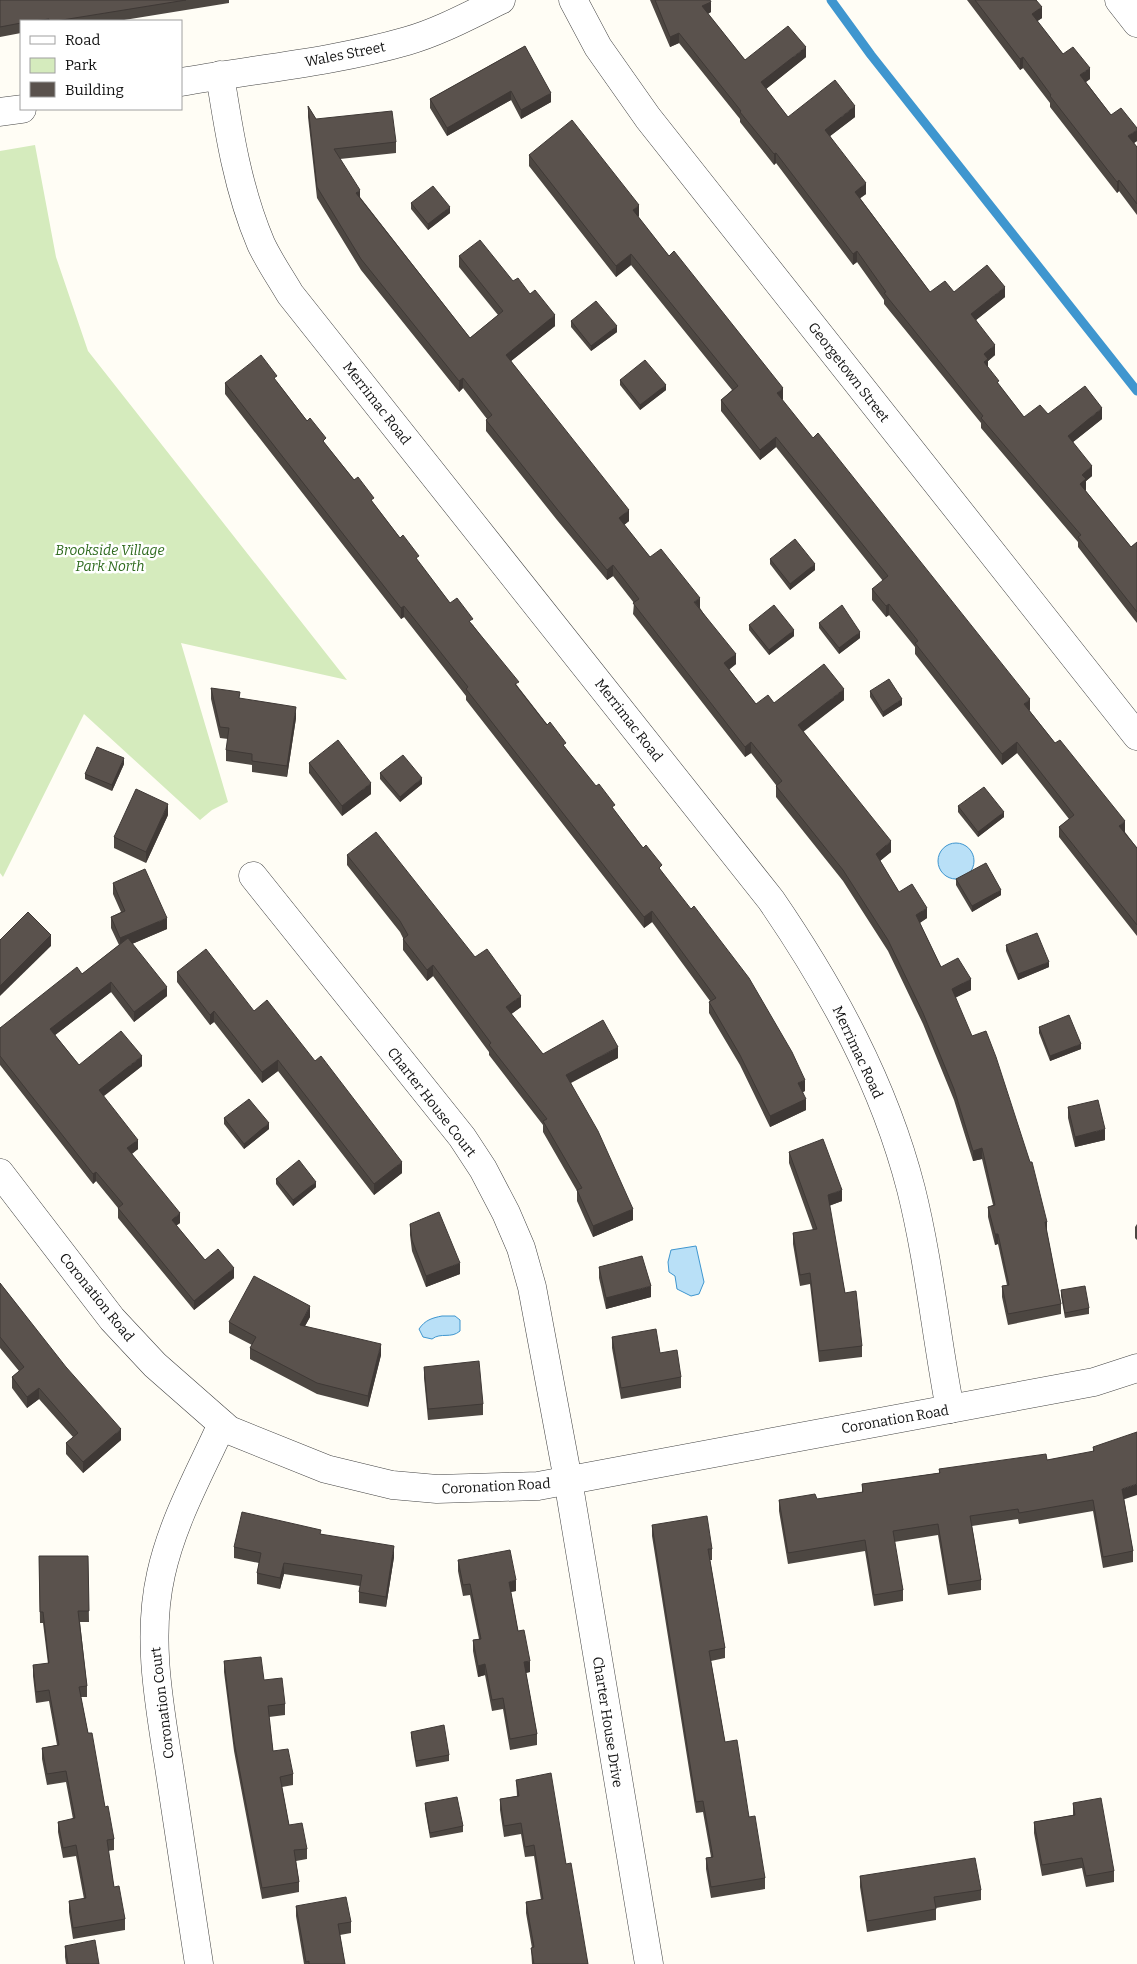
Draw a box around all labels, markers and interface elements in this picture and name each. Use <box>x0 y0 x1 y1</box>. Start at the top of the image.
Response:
legend <box>20 20 182 110</box>
text: Road <box>65 31 100 49</box>
street label: Wales Street <box>303 38 387 71</box>
text: Park <box>65 56 97 74</box>
text: Building <box>65 81 124 99</box>
street label: Georgetown Street <box>804 319 893 426</box>
street label: Merrimac Road <box>339 359 414 448</box>
park label: Brookside Village Park North <box>55 542 165 575</box>
street label: Merrimac Road <box>591 676 666 765</box>
street label: Merrimac Road <box>829 1003 886 1101</box>
street label: Charter House Court <box>384 1044 480 1160</box>
street label: Coronation Road <box>56 1250 138 1345</box>
street label: Coronation Road <box>840 1402 950 1437</box>
street label: Coronation Road <box>441 1475 551 1498</box>
street label: Coronation Court <box>147 1646 178 1760</box>
street label: Charter House Drive <box>589 1656 626 1789</box>

